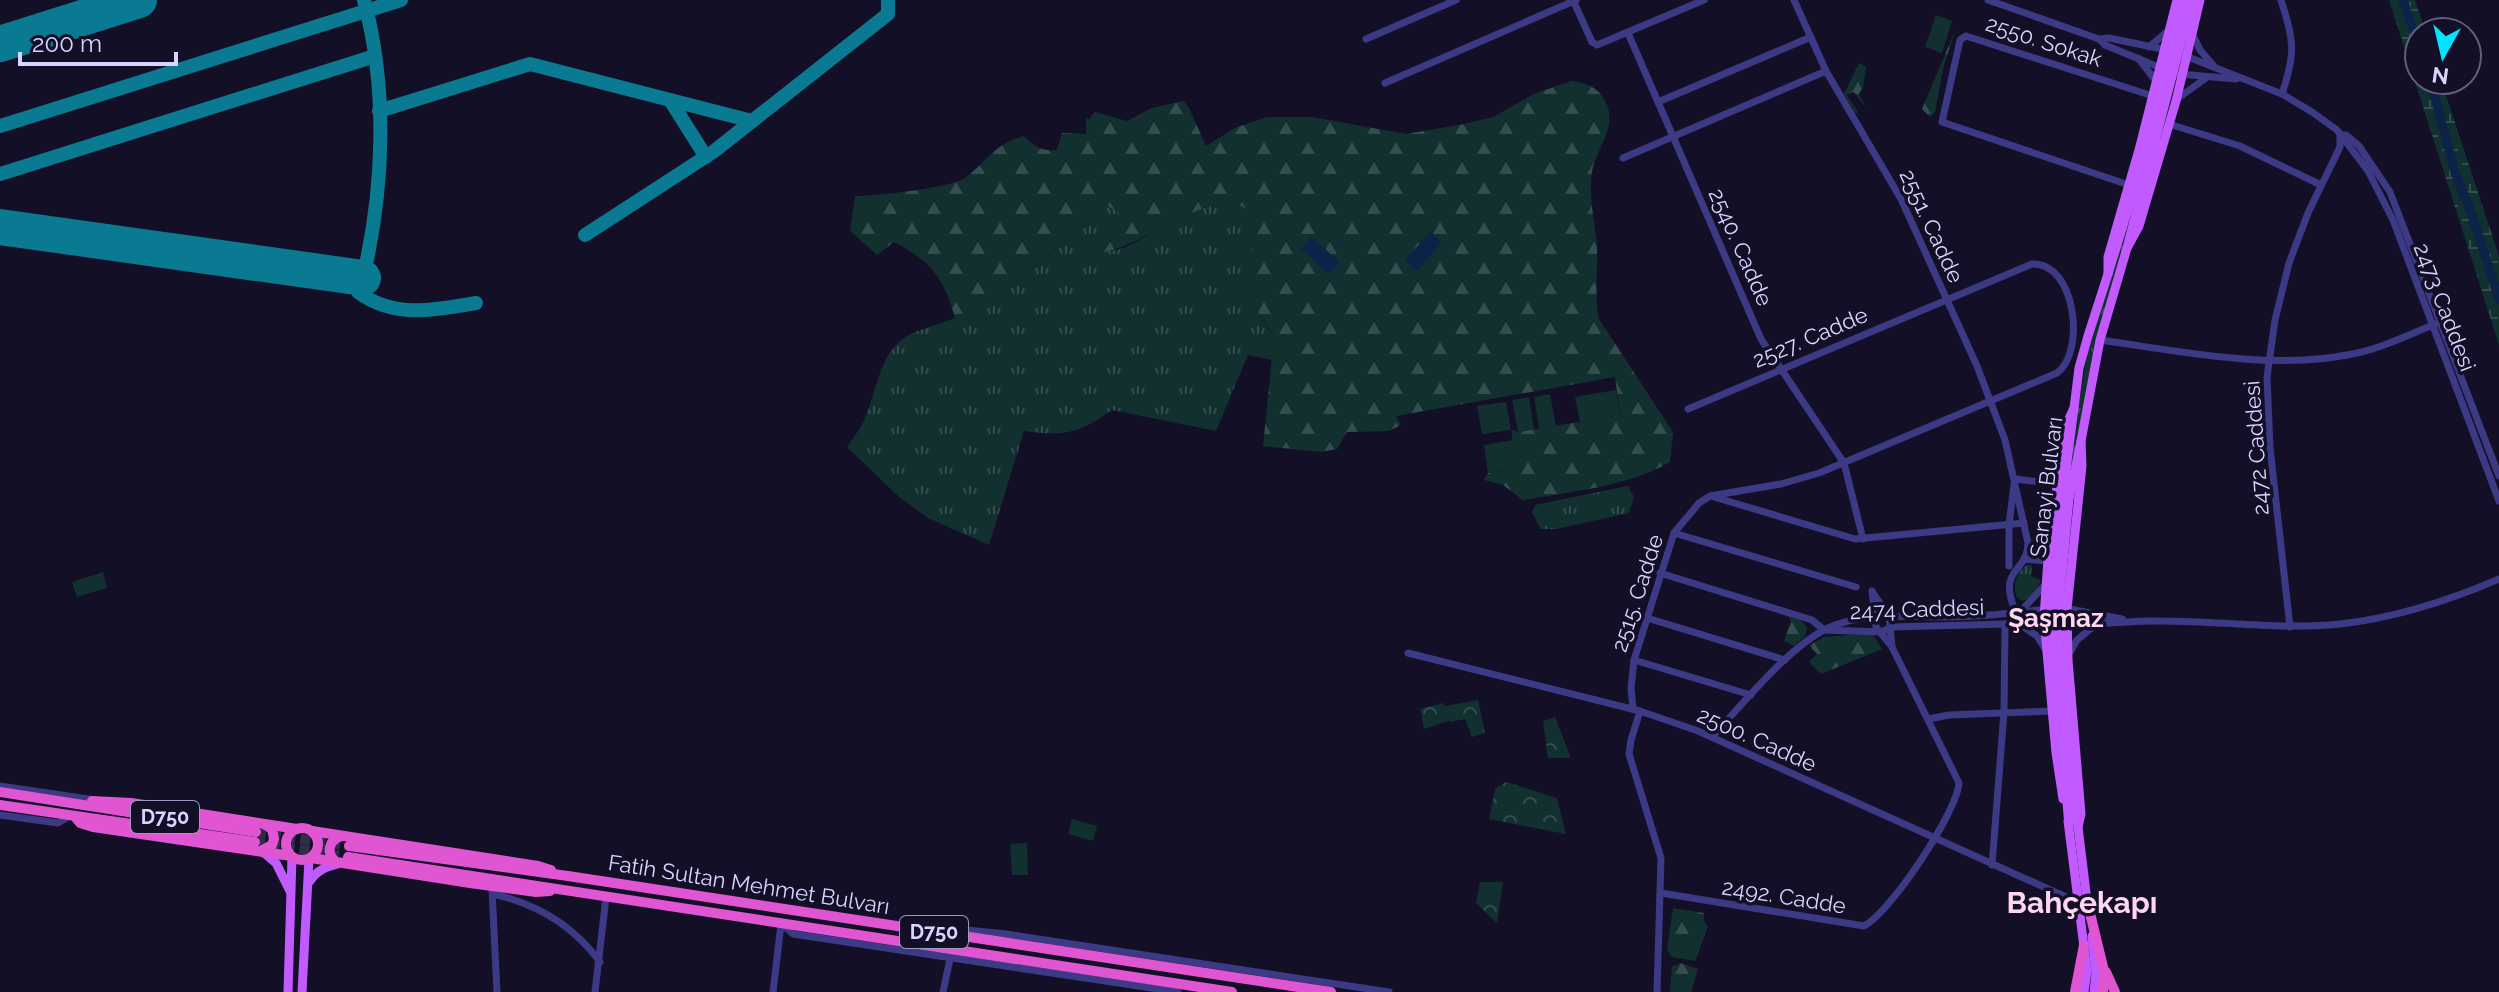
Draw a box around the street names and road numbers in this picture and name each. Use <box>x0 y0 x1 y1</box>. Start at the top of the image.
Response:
street label: 2550. Sokak <box>1983 10 2106 72</box>
street label: 2551. Cadde <box>1894 165 1970 287</box>
street label: 2540. Cadde <box>1703 184 1779 310</box>
street label: 2473 Caddesi <box>2409 239 2481 375</box>
street label: 2527. Cadde <box>1749 301 1871 373</box>
street label: 2472 Caddesi <box>2238 380 2274 516</box>
street label: Sanayi Bulvarı <box>2024 415 2068 559</box>
street label: 2515. Cadde <box>1606 531 1668 655</box>
street label: 2474 Caddesi <box>1849 594 1985 624</box>
street label: 2500. Cadde <box>1693 701 1821 777</box>
road number: D750 <box>131 801 199 833</box>
street label: Fatih Sultan Mehmet Bulvarı <box>607 849 891 919</box>
street label: 2492. Cadde <box>1720 873 1848 919</box>
road number: D750 <box>900 916 968 948</box>

